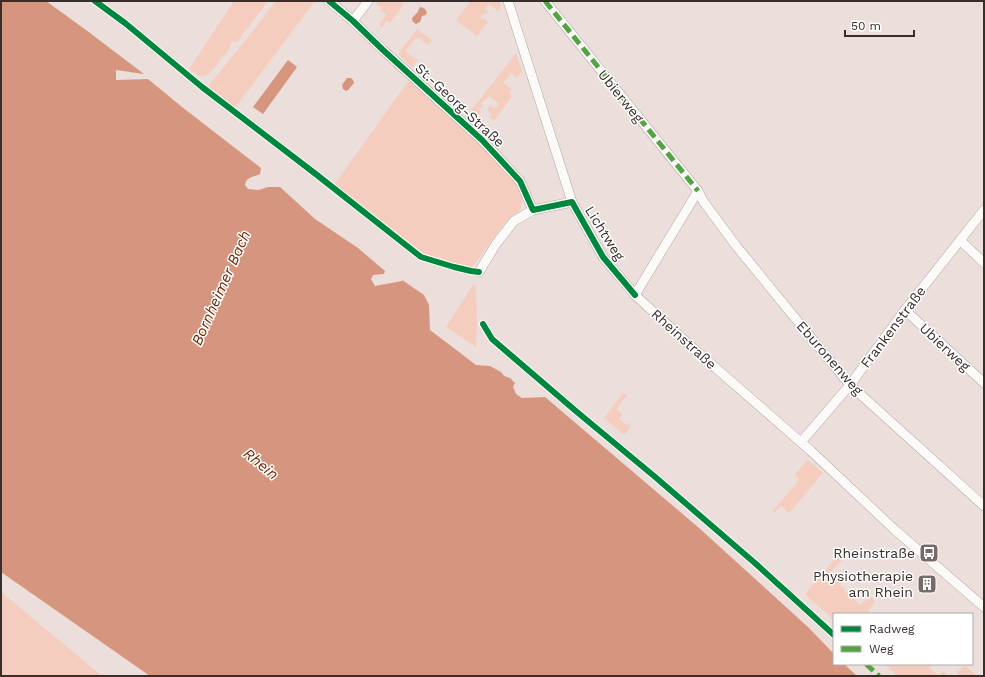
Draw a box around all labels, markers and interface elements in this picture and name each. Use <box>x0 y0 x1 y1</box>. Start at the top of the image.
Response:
scale bar <box>845 12 914 38</box>
text: 50 m <box>851 19 881 33</box>
street label: St.-Georg-Straße <box>412 60 508 150</box>
street label: Ubierweg <box>595 66 647 126</box>
street label: Lichtweg <box>582 203 628 264</box>
water label: Bornheimer Bach <box>188 228 254 348</box>
street label: Frankenstraße <box>857 283 929 371</box>
street label: Rheinstraße <box>648 306 720 372</box>
street label: Eburonenweg <box>794 318 867 399</box>
street label: Ubierweg <box>916 320 974 375</box>
water label: Rhein <box>240 444 282 484</box>
bus stop icon: Rheinstraße <box>918 542 940 564</box>
place label: Rheinstraße <box>833 545 915 561</box>
place label: Physiotherapie am Rhein <box>813 568 913 600</box>
building icon: Physiotherapie am Rhein <box>916 573 938 595</box>
legend <box>833 613 973 665</box>
text: Radweg <box>869 622 915 636</box>
text: Weg <box>869 642 894 656</box>

